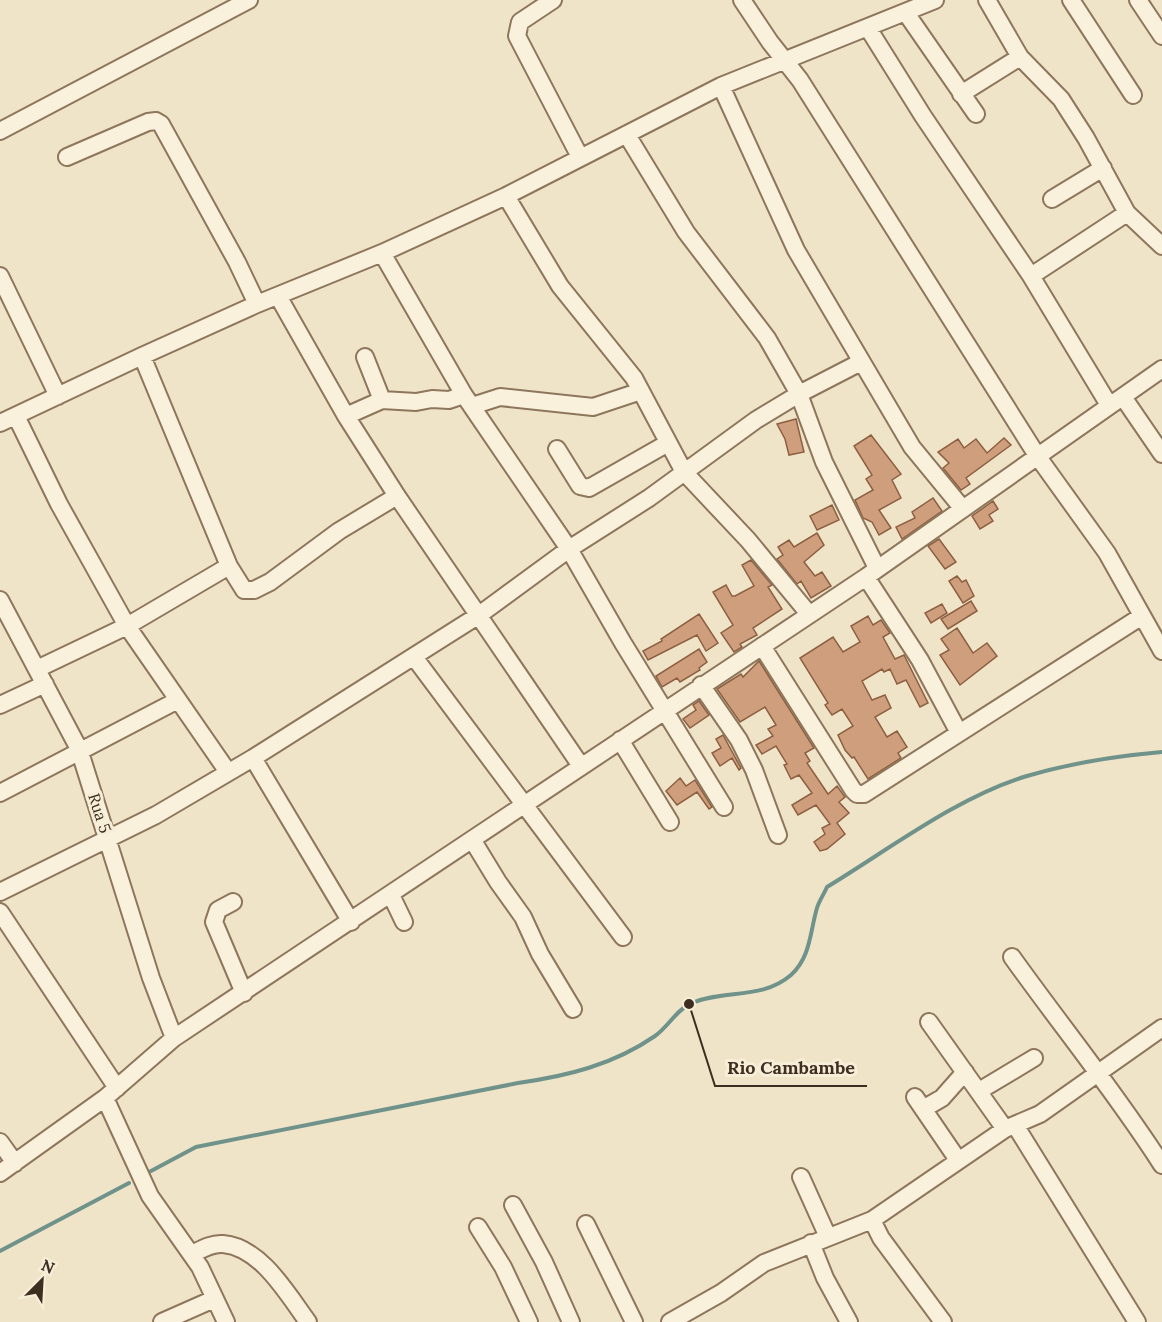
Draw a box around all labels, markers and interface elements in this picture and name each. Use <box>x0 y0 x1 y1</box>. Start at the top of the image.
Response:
street label: Rua 5 <box>84 791 116 835</box>
callout: Rio Cambambe <box>715 1050 867 1086</box>
text: Rio Cambambe <box>727 1056 855 1079</box>
north arrow <box>12 1250 72 1310</box>
text: N <box>38 1255 58 1278</box>

